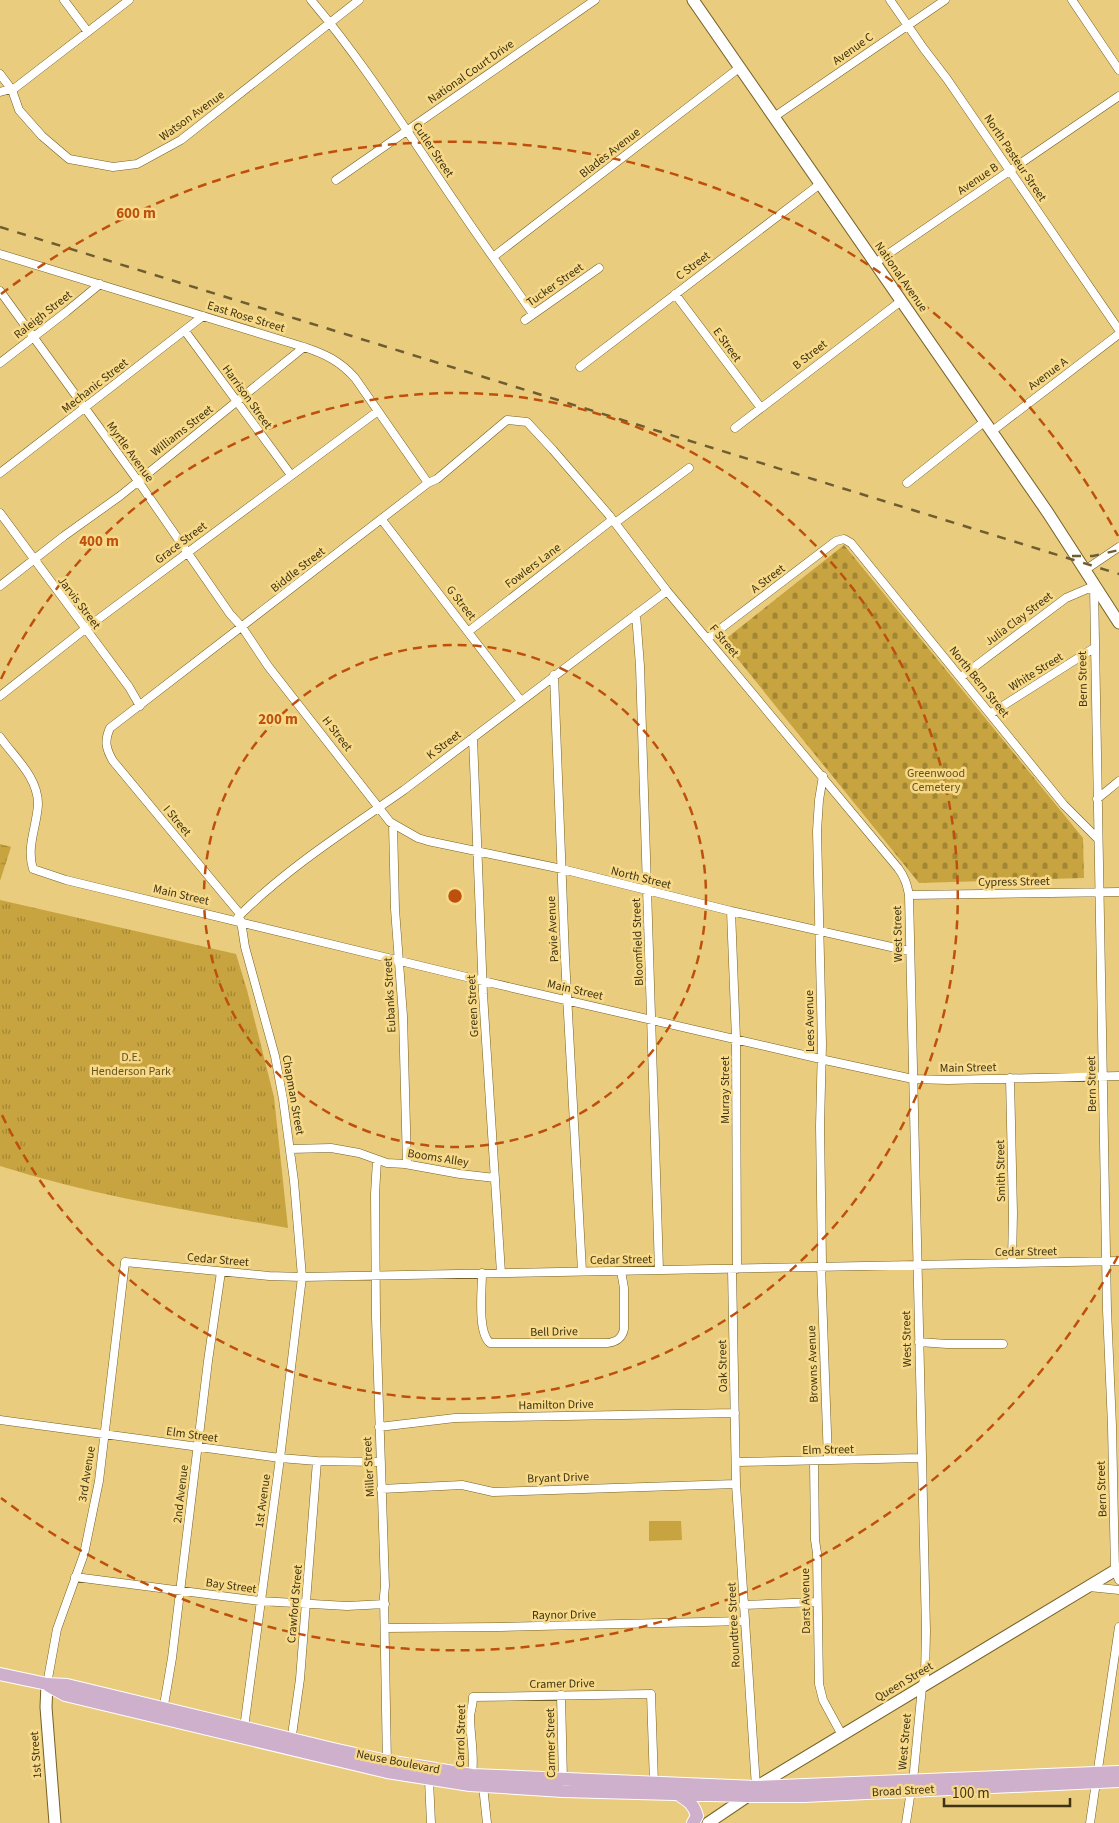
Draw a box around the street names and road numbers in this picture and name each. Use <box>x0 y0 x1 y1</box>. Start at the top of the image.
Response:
street label: Avenue C <box>829 29 877 69</box>
street label: National Court Drive <box>424 36 518 108</box>
street label: Watson Avenue <box>156 87 228 145</box>
street label: North Pasteur Street <box>980 111 1050 205</box>
street label: Cutler Street <box>408 119 458 181</box>
street label: Blades Avenue <box>576 124 644 182</box>
street label: Avenue B <box>954 159 1002 199</box>
street label: National Avenue <box>870 238 932 316</box>
street label: C Street <box>672 247 714 285</box>
street label: Tucker Street <box>523 259 587 311</box>
street label: Raleigh Street <box>10 287 76 343</box>
street label: East Rose Street <box>205 297 287 337</box>
street label: E Street <box>709 324 745 366</box>
street label: B Street <box>789 336 831 374</box>
street label: Avenue A <box>1025 353 1072 395</box>
street label: Mechanic Street <box>58 355 132 417</box>
street label: Harrison Street <box>218 361 276 433</box>
street label: Williams Street <box>147 401 217 461</box>
street label: Myrtle Avenue <box>102 418 158 486</box>
street label: Grace Street <box>152 518 210 568</box>
street label: Fowlers Lane <box>502 539 564 593</box>
street label: Biddle Street <box>267 543 329 597</box>
street label: A Street <box>747 560 789 598</box>
street label: Jarvis Street <box>53 573 105 633</box>
street label: G Street <box>442 582 480 624</box>
street label: Julia Clay Street <box>982 588 1056 650</box>
street label: F Street <box>705 621 743 661</box>
street label: North Bern Street <box>945 643 1013 721</box>
street label: White Street <box>1006 649 1066 695</box>
street label: Bern Street <box>1074 651 1092 707</box>
street label: H Street <box>318 713 356 755</box>
street label: K Street <box>423 726 465 764</box>
street label: I Street <box>159 802 195 840</box>
street label: North Street <box>609 862 673 894</box>
street label: Cypress Street <box>978 873 1050 891</box>
street label: Main Street <box>151 880 211 910</box>
street label: Pavie Avenue <box>543 895 563 963</box>
street label: Bloomfield Street <box>628 898 648 986</box>
street label: West Street <box>889 906 907 962</box>
street label: Eubanks Street <box>380 957 400 1033</box>
street label: Green Street <box>463 974 483 1038</box>
street label: Main Street <box>545 975 605 1005</box>
street label: Lees Avenue <box>801 990 819 1052</box>
street label: Chapman Street <box>278 1054 308 1136</box>
street label: Murray Street <box>717 1056 734 1124</box>
street label: Bern Street <box>1083 1056 1101 1112</box>
street label: Main Street <box>939 1059 997 1077</box>
street label: Smith Street <box>992 1140 1010 1202</box>
street label: Booms Alley <box>406 1145 470 1171</box>
street label: Cedar Street <box>995 1243 1057 1261</box>
street label: Cedar Street <box>186 1249 250 1271</box>
street label: Cedar Street <box>590 1251 652 1269</box>
street label: West Street <box>898 1311 916 1367</box>
street label: Bell Drive <box>530 1323 578 1341</box>
street label: Browns Avenue <box>803 1325 823 1403</box>
street label: Oak Street <box>714 1340 732 1392</box>
street label: Hamilton Drive <box>518 1396 594 1414</box>
street label: Elm Street <box>165 1423 219 1447</box>
street label: Miller Street <box>359 1436 379 1498</box>
street label: Elm Street <box>802 1441 854 1459</box>
street label: 3rd Avenue <box>74 1445 100 1503</box>
street label: Bern Street <box>1093 1461 1111 1517</box>
street label: 2nd Avenue <box>169 1464 193 1524</box>
street label: Bryant Drive <box>527 1468 589 1488</box>
street label: 1st Avenue <box>251 1473 275 1529</box>
street label: Crawford Street <box>283 1564 307 1644</box>
street label: Darst Avenue <box>797 1568 815 1634</box>
street label: Bay Street <box>204 1574 258 1598</box>
street label: Roundtree Street <box>723 1582 745 1668</box>
street label: Raynor Drive <box>532 1606 596 1624</box>
street label: Queen Street <box>872 1658 936 1706</box>
street label: Cramer Drive <box>529 1675 595 1693</box>
street label: Carrol Street <box>452 1704 470 1768</box>
street label: Carmer Street <box>542 1708 560 1778</box>
street label: West Street <box>894 1713 916 1771</box>
street label: 1st Street <box>26 1731 46 1779</box>
street label: Neuse Boulevard <box>355 1746 441 1778</box>
street label: Broad Street <box>871 1781 935 1801</box>

